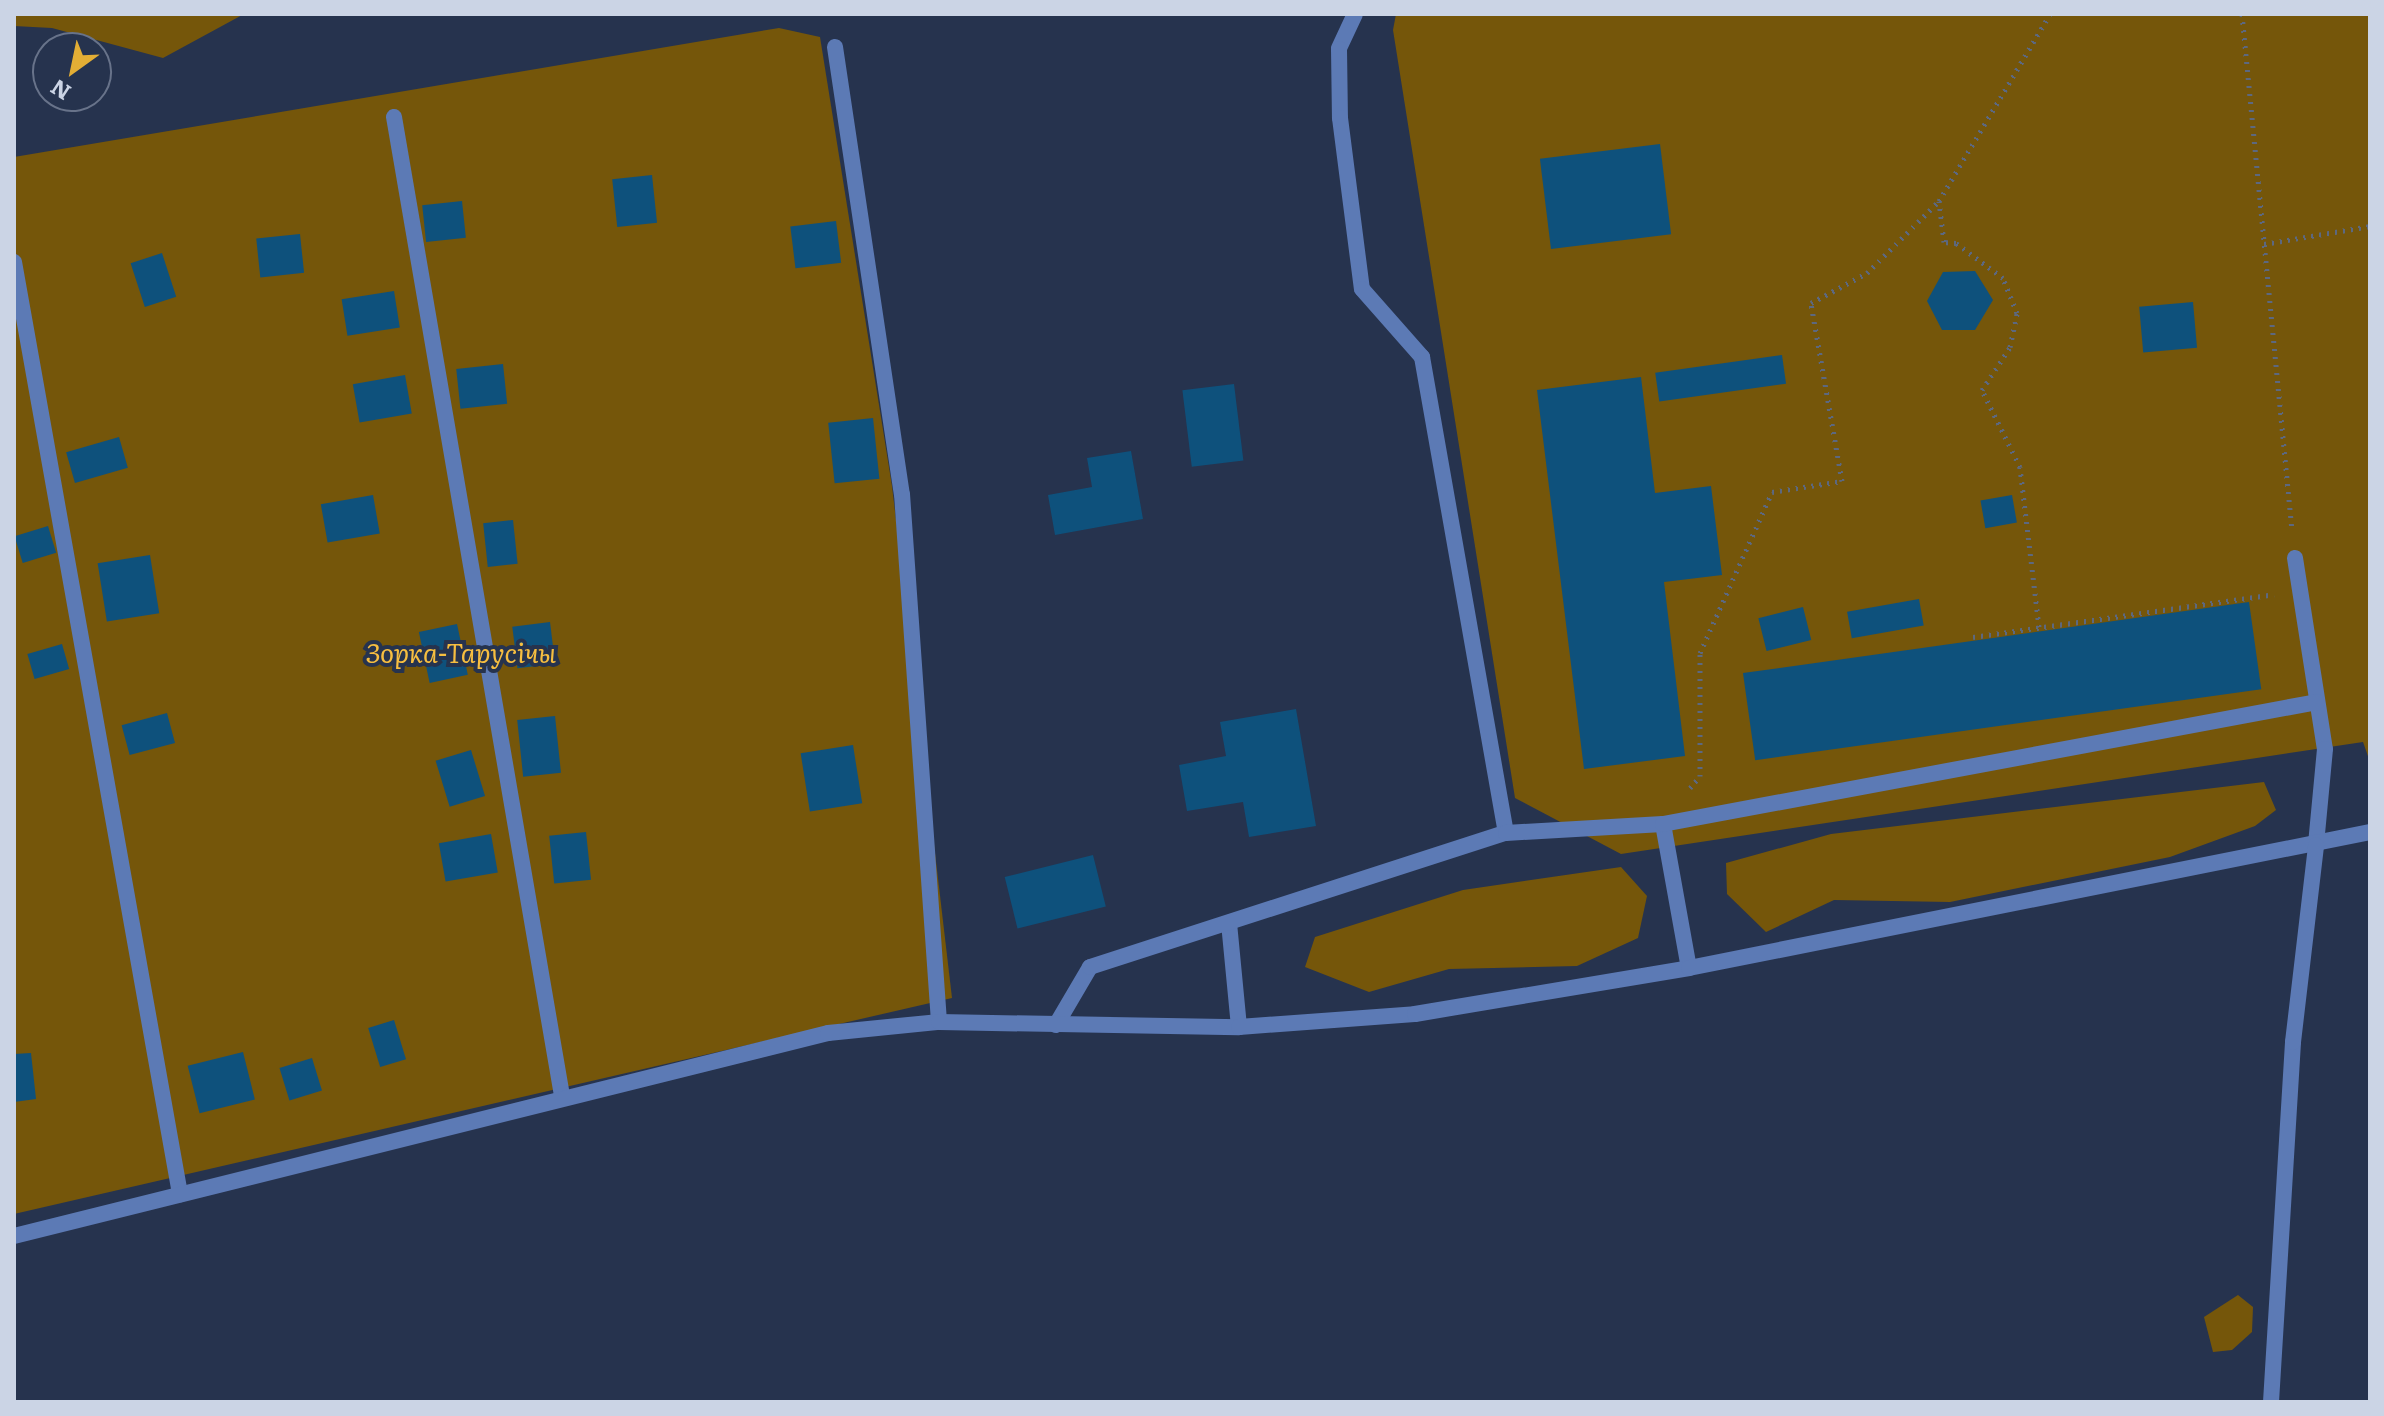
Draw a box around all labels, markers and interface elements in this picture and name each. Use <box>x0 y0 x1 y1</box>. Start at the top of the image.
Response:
north arrow <box>32 32 112 112</box>
text: N <box>43 72 76 110</box>
park label: Зорка-Тарусічы <box>365 636 557 668</box>

